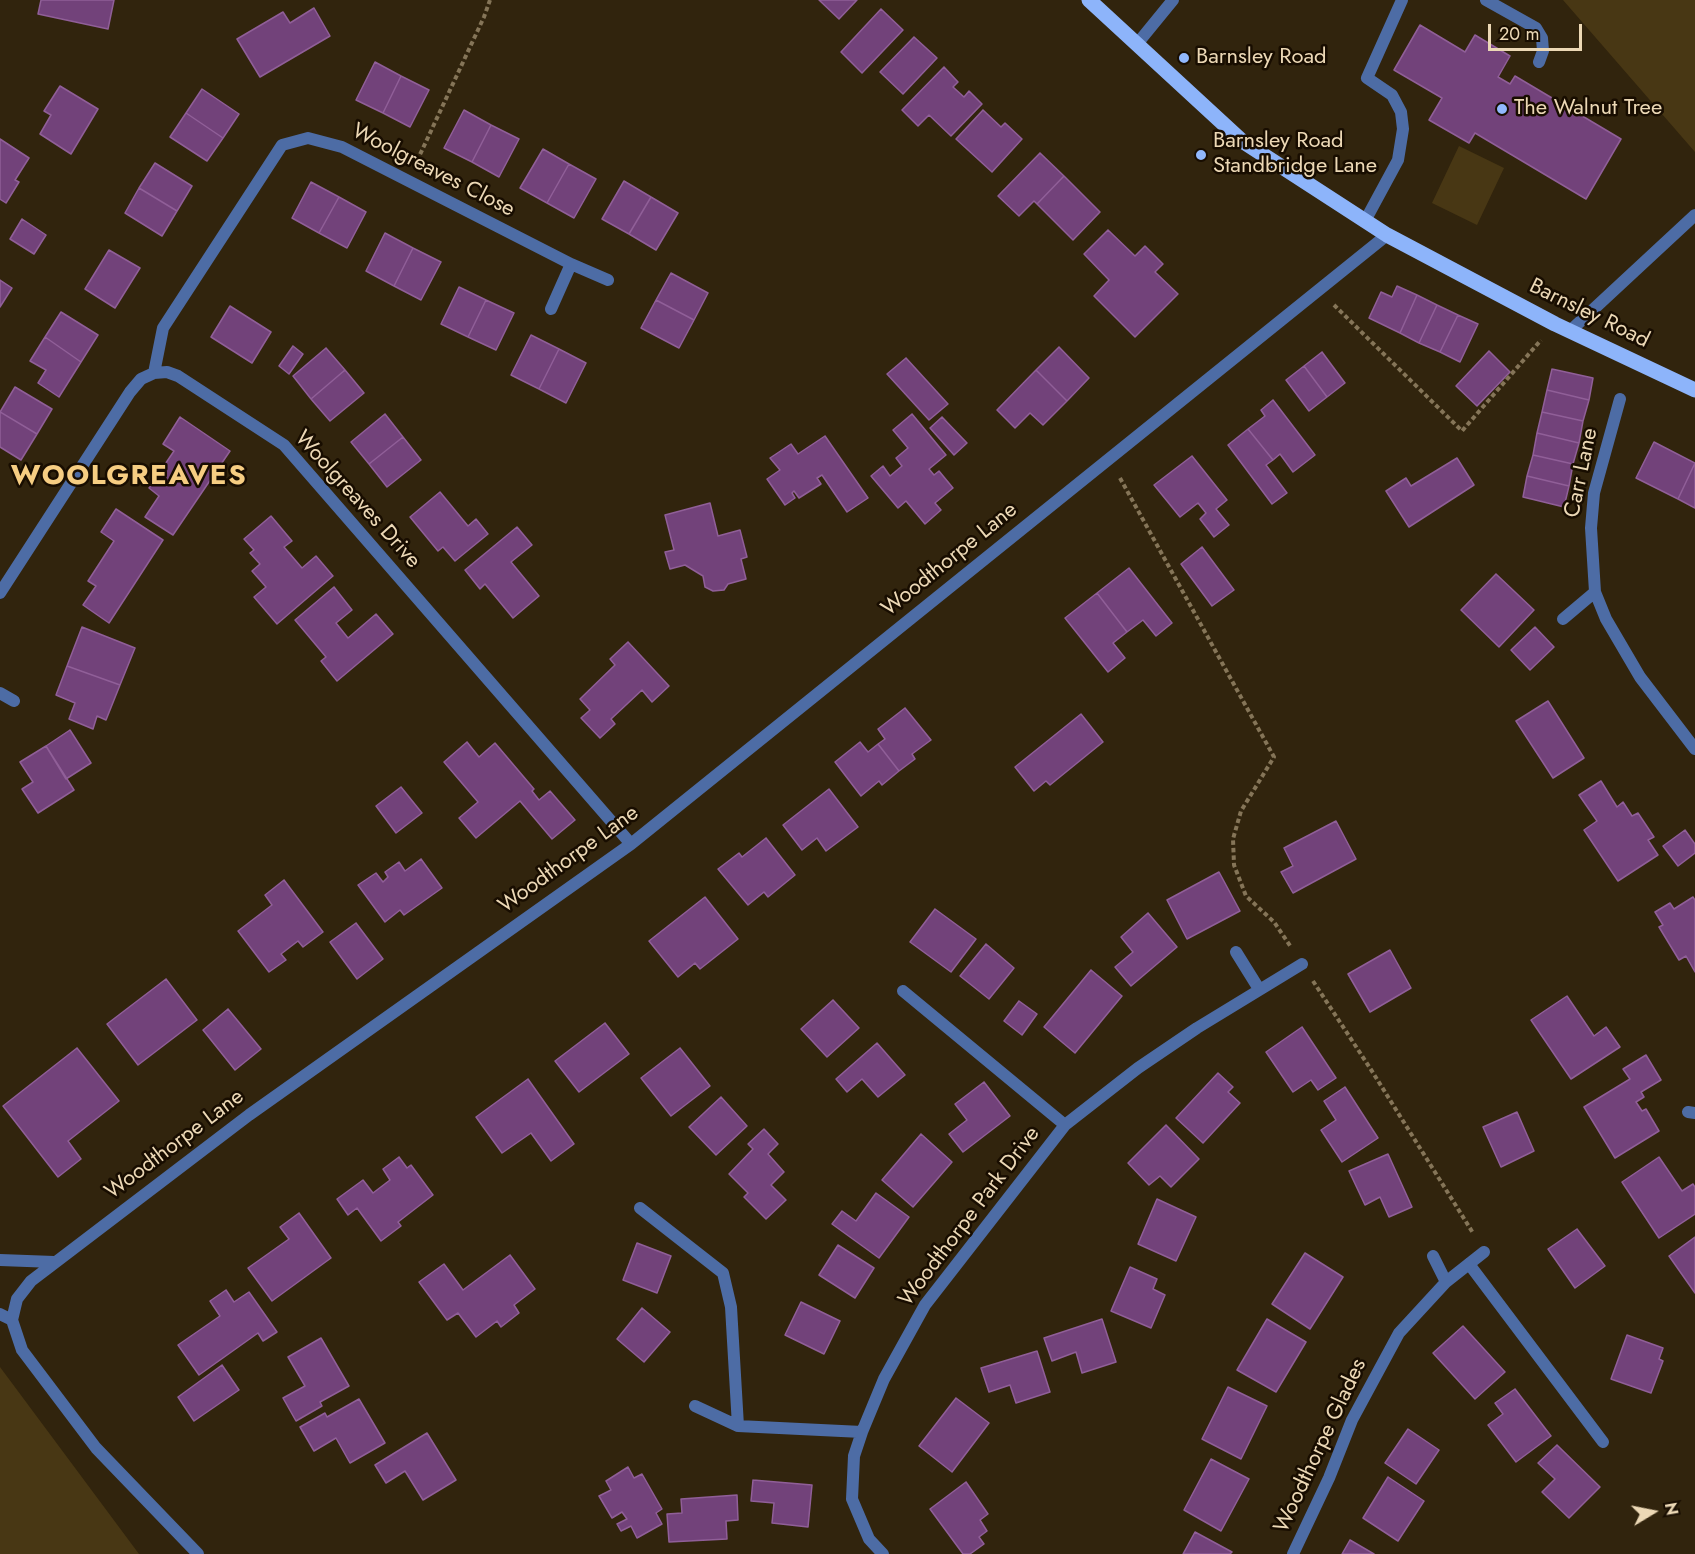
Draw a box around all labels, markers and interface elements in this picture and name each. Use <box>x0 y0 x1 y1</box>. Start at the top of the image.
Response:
scale bar <box>1491 12 1586 50</box>
text: 20 m <box>1499 21 1539 47</box>
place label: Barnsley Road <box>1196 45 1327 71</box>
marker: Barnsley Road <box>1177 51 1191 65</box>
place label: The Walnut Tree <box>1514 96 1662 122</box>
marker: The Walnut Tree <box>1495 102 1509 116</box>
street label: Woolgreaves Close <box>347 119 519 223</box>
place label: Barnsley Road Standbridge Lane <box>1213 129 1377 180</box>
marker: Barnsley Road Standbridge Lane <box>1194 148 1208 162</box>
street label: Barnsley Road <box>1525 274 1653 354</box>
street label: Woolgreaves Drive <box>288 426 426 574</box>
street label: Carr Lane <box>1560 426 1604 520</box>
district label: WOOLGREAVES <box>11 460 247 494</box>
street label: Woodthorpe Lane <box>877 497 1023 623</box>
street label: Woodthorpe Lane <box>494 800 644 920</box>
street label: Woodthorpe Lane <box>100 1084 250 1206</box>
street label: Woodthorpe Park Drive <box>894 1122 1046 1312</box>
street label: Woodthorpe Glades <box>1269 1355 1373 1537</box>
north arrow <box>1623 1482 1683 1542</box>
text: N <box>1659 1501 1684 1517</box>

